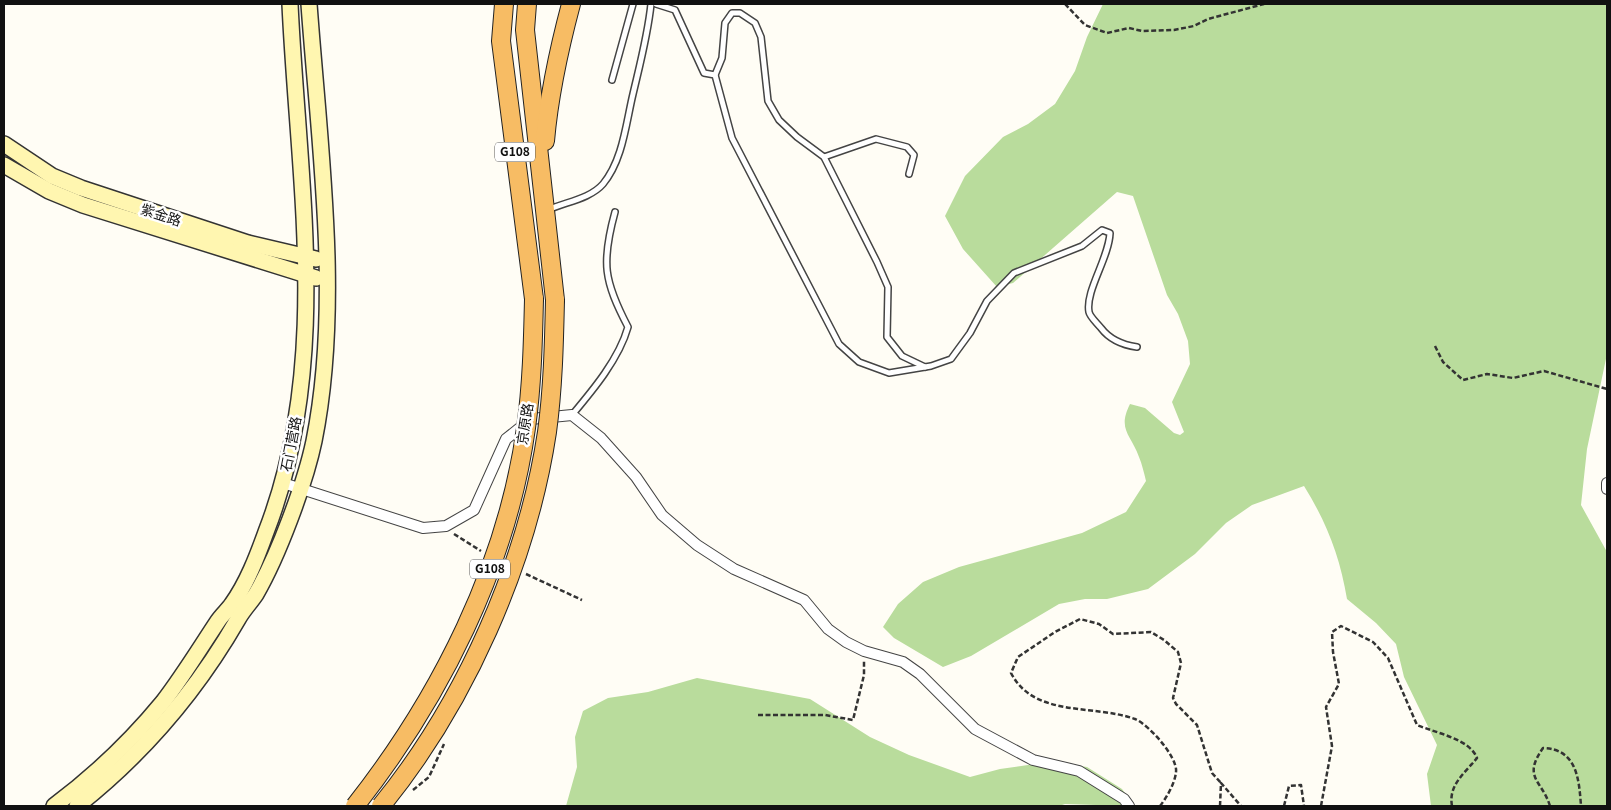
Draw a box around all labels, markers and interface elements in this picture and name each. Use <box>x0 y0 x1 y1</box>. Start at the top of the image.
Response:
road number: G108 <box>495 142 535 162</box>
street label: 紫金路 <box>138 198 184 230</box>
street label: 京原路 <box>511 402 537 446</box>
street label: 石门营路 <box>275 414 305 473</box>
road number: G108 <box>470 560 510 578</box>

